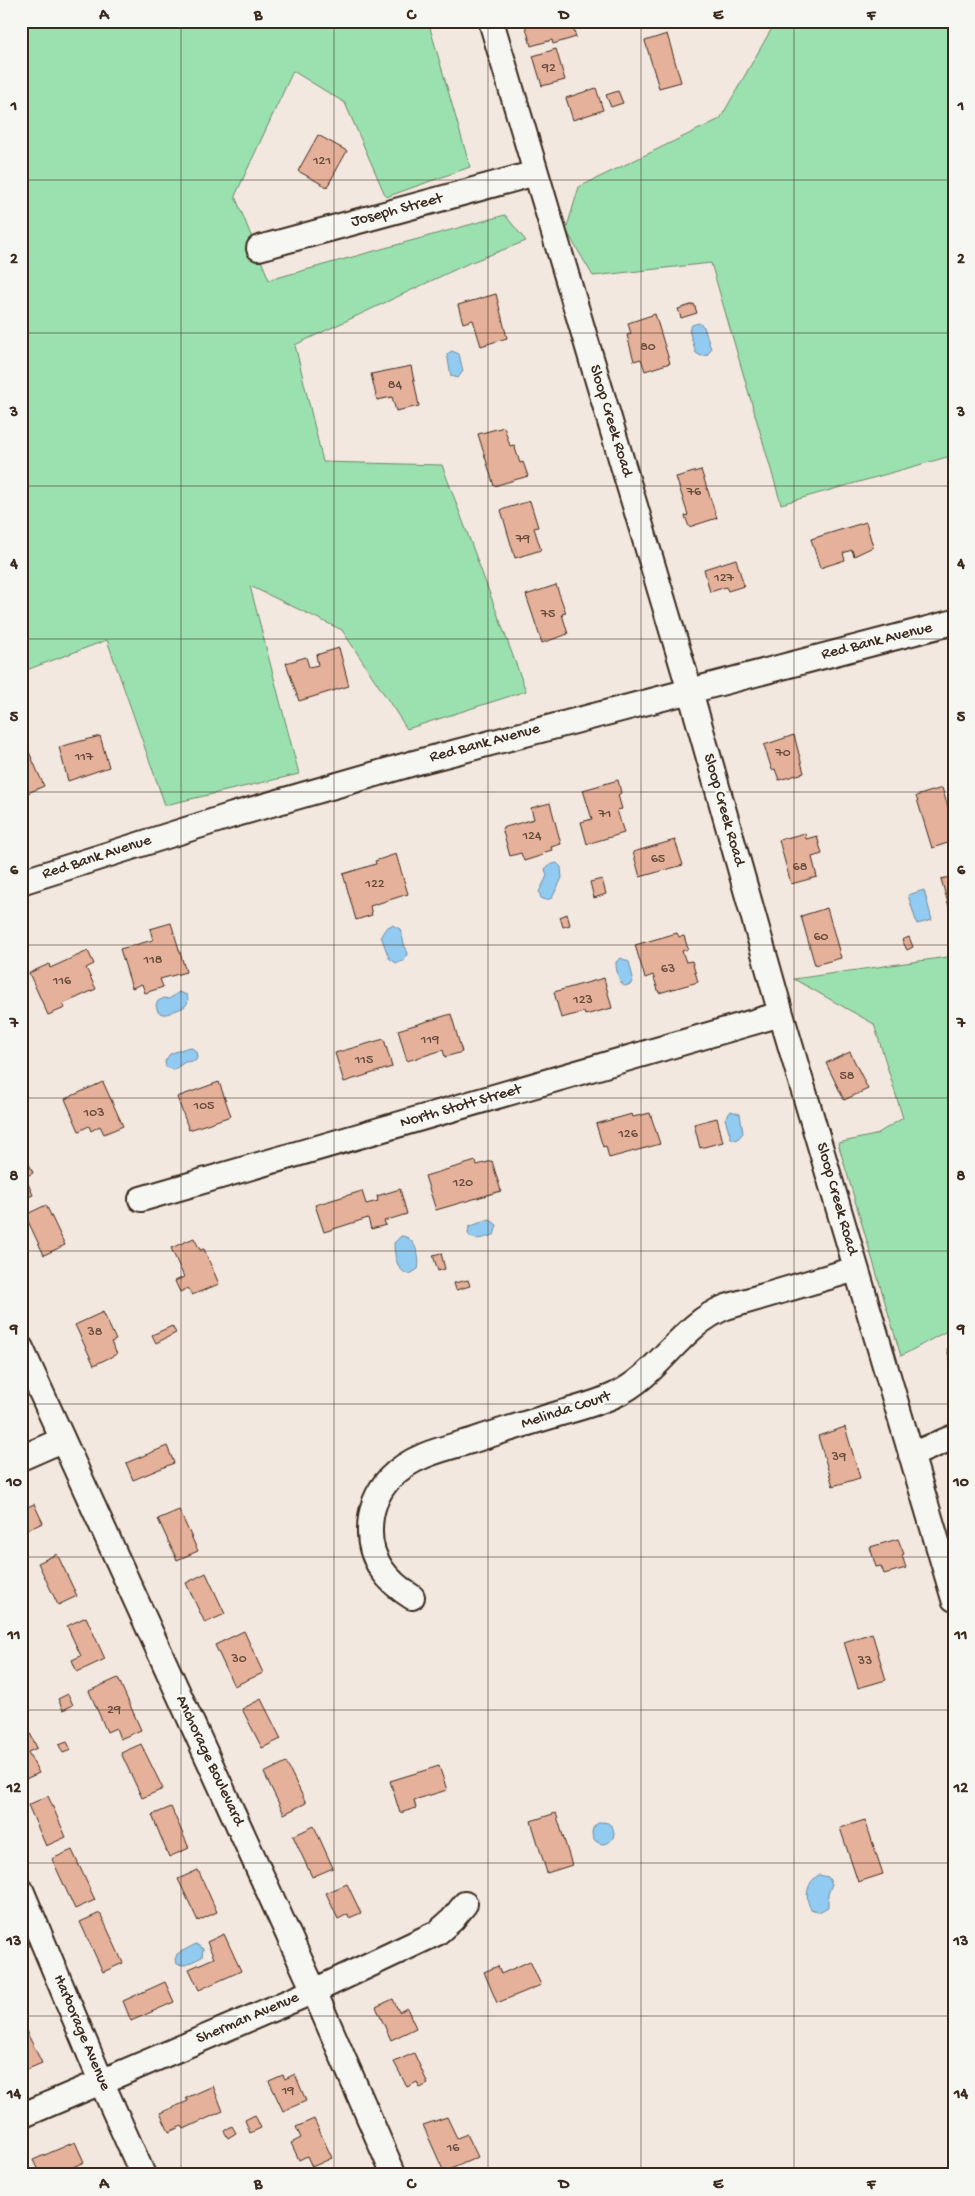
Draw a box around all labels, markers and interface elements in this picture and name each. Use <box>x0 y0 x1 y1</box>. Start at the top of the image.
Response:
text: A <box>98 7 110 26</box>
text: B <box>253 7 263 26</box>
text: C <box>406 7 417 26</box>
text: D <box>557 7 570 26</box>
text: E <box>713 7 724 26</box>
text: F <box>866 7 877 26</box>
house number: 92 <box>541 60 556 77</box>
text: 1 <box>10 98 17 117</box>
text: 1 <box>957 98 964 117</box>
house number: 121 <box>312 153 331 170</box>
street label: Joseph Street <box>349 189 446 232</box>
text: 2 <box>10 251 18 270</box>
text: 2 <box>957 251 965 270</box>
house number: 80 <box>640 339 656 356</box>
street label: Sloop Creek Road <box>584 363 637 481</box>
house number: 84 <box>388 377 403 394</box>
text: 3 <box>9 404 18 423</box>
text: 3 <box>956 404 965 423</box>
house number: 76 <box>686 484 702 501</box>
house number: 79 <box>515 531 530 548</box>
text: 4 <box>9 556 18 575</box>
text: 4 <box>956 556 965 575</box>
house number: 127 <box>713 570 735 587</box>
house number: 75 <box>540 606 555 623</box>
street label: Red Bank Avenue <box>820 619 935 665</box>
text: 5 <box>10 709 19 728</box>
text: 5 <box>957 709 966 728</box>
street label: Red Bank Avenue <box>428 720 543 768</box>
house number: 70 <box>774 745 791 762</box>
house number: 117 <box>74 749 94 766</box>
street label: Sloop Creek Road <box>698 752 749 870</box>
house number: 71 <box>598 806 611 823</box>
house number: 124 <box>521 828 542 845</box>
street label: Red Bank Avenue <box>40 831 155 885</box>
house number: 65 <box>651 851 665 868</box>
house number: 68 <box>793 859 808 876</box>
text: 6 <box>10 862 19 881</box>
text: 6 <box>957 862 966 881</box>
house number: 122 <box>364 876 385 893</box>
house number: 60 <box>813 929 829 946</box>
house number: 118 <box>143 952 163 969</box>
house number: 63 <box>661 961 675 978</box>
house number: 116 <box>52 973 72 990</box>
house number: 123 <box>572 992 593 1009</box>
text: 7 <box>9 1015 19 1034</box>
text: 7 <box>956 1015 966 1034</box>
house number: 119 <box>420 1032 439 1049</box>
house number: 115 <box>354 1052 373 1069</box>
house number: 58 <box>839 1068 855 1085</box>
street label: North Stott Street <box>398 1080 525 1133</box>
house number: 105 <box>193 1098 214 1115</box>
house number: 103 <box>83 1105 104 1122</box>
house number: 126 <box>617 1126 639 1143</box>
street label: Sloop Creek Road <box>811 1141 862 1259</box>
text: 8 <box>10 1168 19 1187</box>
text: 8 <box>957 1168 966 1187</box>
house number: 120 <box>452 1175 473 1192</box>
text: 9 <box>9 1321 18 1340</box>
text: 9 <box>956 1321 965 1340</box>
house number: 38 <box>87 1324 103 1341</box>
street label: Melinda Court <box>519 1387 614 1434</box>
house number: 39 <box>831 1449 846 1466</box>
text: 10 <box>5 1474 22 1493</box>
text: 10 <box>952 1474 969 1493</box>
text: 11 <box>7 1627 20 1646</box>
text: 11 <box>954 1627 967 1646</box>
house number: 30 <box>230 1651 247 1668</box>
house number: 33 <box>857 1653 872 1670</box>
street label: Anchorage Boulevard <box>170 1693 248 1831</box>
house number: 29 <box>107 1702 121 1719</box>
text: 12 <box>6 1780 21 1799</box>
text: 12 <box>953 1780 968 1799</box>
text: 13 <box>6 1933 21 1952</box>
text: 13 <box>953 1933 968 1952</box>
street label: Harborage Avenue <box>48 1972 114 2095</box>
street label: Sherman Avenue <box>194 1989 303 2049</box>
house number: 19 <box>281 2083 294 2100</box>
text: 14 <box>6 2086 21 2105</box>
text: 14 <box>953 2086 968 2105</box>
house number: 16 <box>446 2140 460 2157</box>
text: A <box>98 2176 110 2195</box>
text: B <box>253 2176 263 2195</box>
text: C <box>406 2176 417 2195</box>
text: D <box>557 2176 570 2195</box>
text: E <box>713 2176 724 2195</box>
text: F <box>866 2176 877 2195</box>

